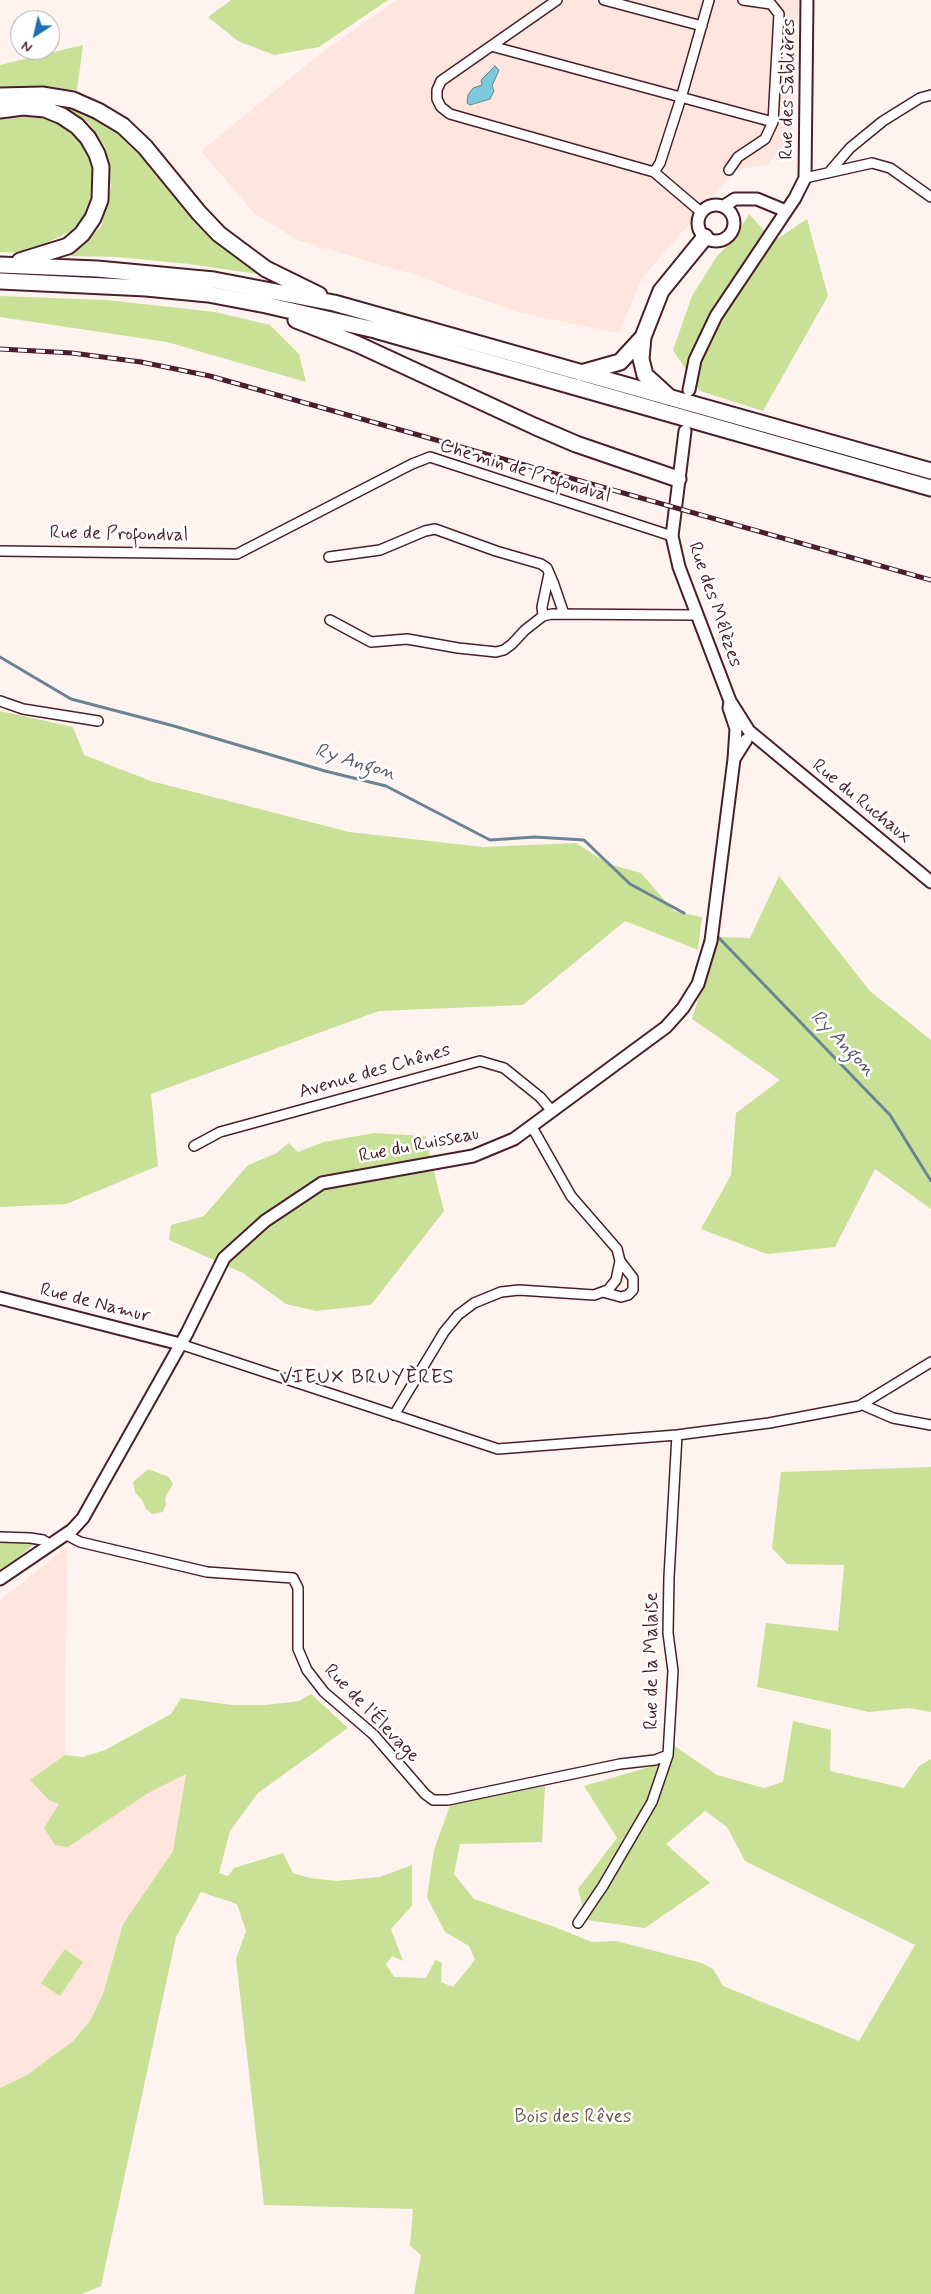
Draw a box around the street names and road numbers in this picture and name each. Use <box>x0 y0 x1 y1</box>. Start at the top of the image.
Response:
street label: Rue des Sablières <box>776 18 802 160</box>
street label: Chemin de Profondval <box>437 435 613 509</box>
street label: Rue de Profondval <box>49 522 189 548</box>
street label: Rue des Mélèzes <box>682 540 746 670</box>
street label: Rue du Ruchaux <box>807 755 915 849</box>
street label: Avenue des Chênes <box>297 1039 453 1105</box>
street label: Rue du Ruisseau <box>357 1123 481 1169</box>
street label: Rue de Namur <box>37 1279 153 1329</box>
street label: Rue de la Malaise <box>642 1592 664 1730</box>
street label: Rue de l'Élevage <box>318 1660 424 1768</box>

